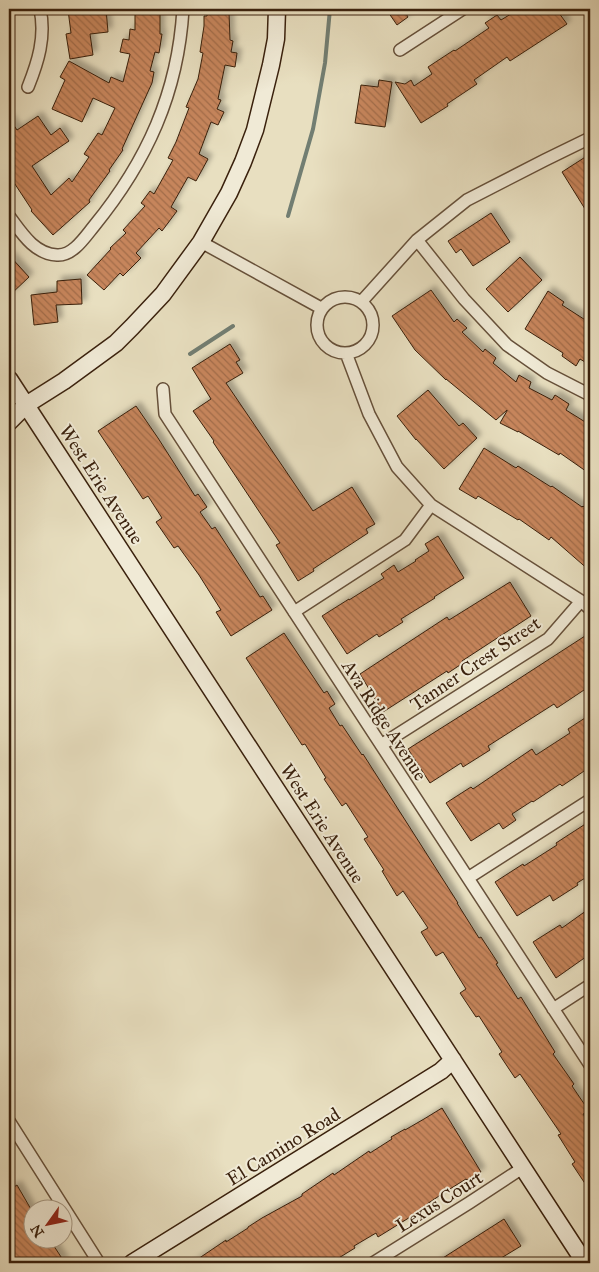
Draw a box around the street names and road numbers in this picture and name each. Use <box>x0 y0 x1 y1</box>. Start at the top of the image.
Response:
street label: West Erie Avenue <box>54 420 149 548</box>
street label: Tanner Crest Street <box>406 611 545 716</box>
street label: Ava Ridge Avenue <box>336 655 432 786</box>
street label: West Erie Avenue <box>275 759 370 887</box>
street label: El Camino Road <box>222 1102 345 1191</box>
street label: Lexus Court <box>392 1166 487 1237</box>

